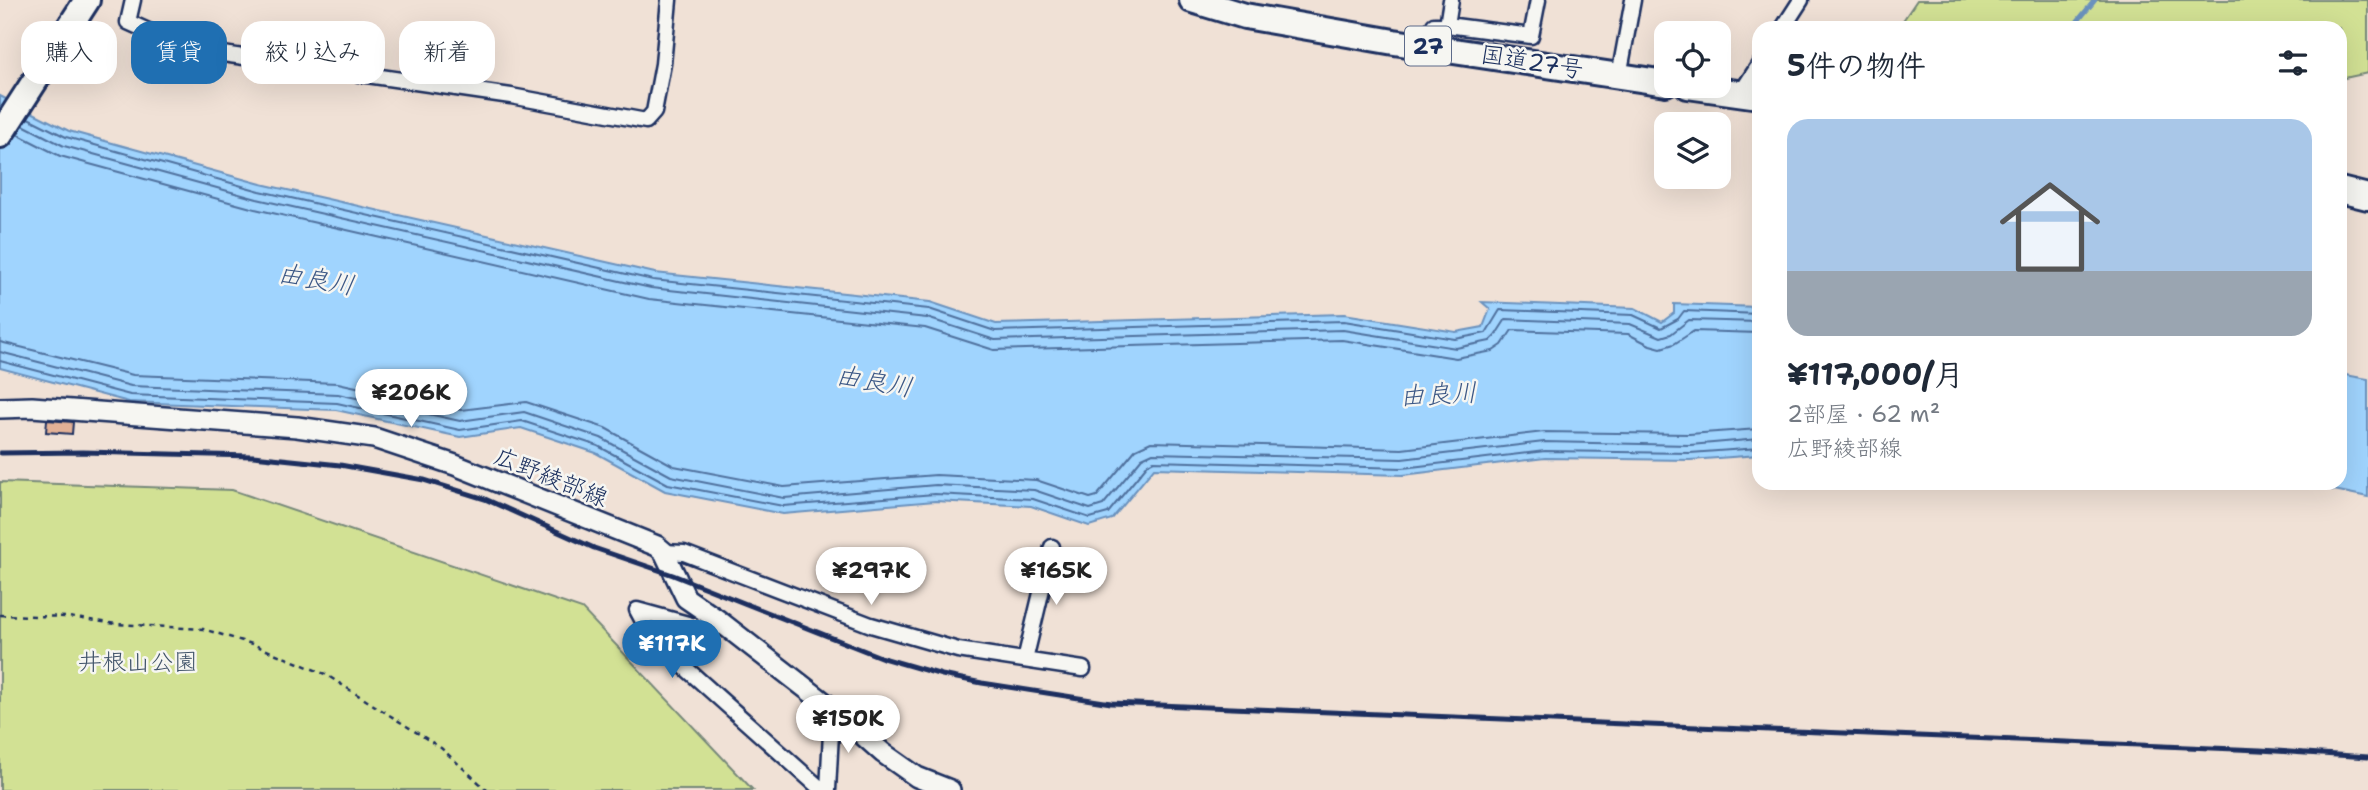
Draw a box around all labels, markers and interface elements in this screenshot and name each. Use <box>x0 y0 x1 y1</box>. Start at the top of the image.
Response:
chip: 購入 <box>21 21 117 84</box>
chip: 賃貸 <box>131 21 227 84</box>
chip: 絞り込み <box>241 21 385 84</box>
chip: 新着 <box>399 21 495 84</box>
map controls <box>1654 21 1731 189</box>
button: locate <box>1654 21 1731 98</box>
road number: 27 <box>1405 26 1451 66</box>
street label: 国道27号 <box>1478 38 1586 86</box>
icon: filters <box>2274 44 2312 82</box>
text: 5件の物件 <box>1787 45 1926 86</box>
button: layers <box>1654 112 1731 189</box>
icon: home <box>1987 164 2113 290</box>
water label: 由良川 <box>275 254 358 303</box>
text: ¥117,000/月 <box>1787 354 1964 395</box>
water label: 由良川 <box>833 356 916 405</box>
pin: ¥206K <box>362 370 460 429</box>
water label: 由良川 <box>1398 374 1478 413</box>
text: ¥206K <box>371 377 451 407</box>
text: 2部屋 · 62 m² <box>1787 399 1940 429</box>
text: 広野綾部線 <box>1787 433 1902 463</box>
street label: 広野綾部線 <box>489 440 613 514</box>
pin: ¥297K <box>822 548 920 607</box>
pin: ¥165K <box>1007 548 1105 607</box>
text: ¥297K <box>832 555 910 585</box>
text: ¥165K <box>1020 555 1092 585</box>
pin: ¥117K <box>623 620 721 680</box>
text: ¥117K <box>638 628 706 658</box>
park label: 井根山公園 <box>78 646 198 678</box>
pin: ¥150K <box>799 696 897 755</box>
text: ¥150K <box>812 703 884 733</box>

